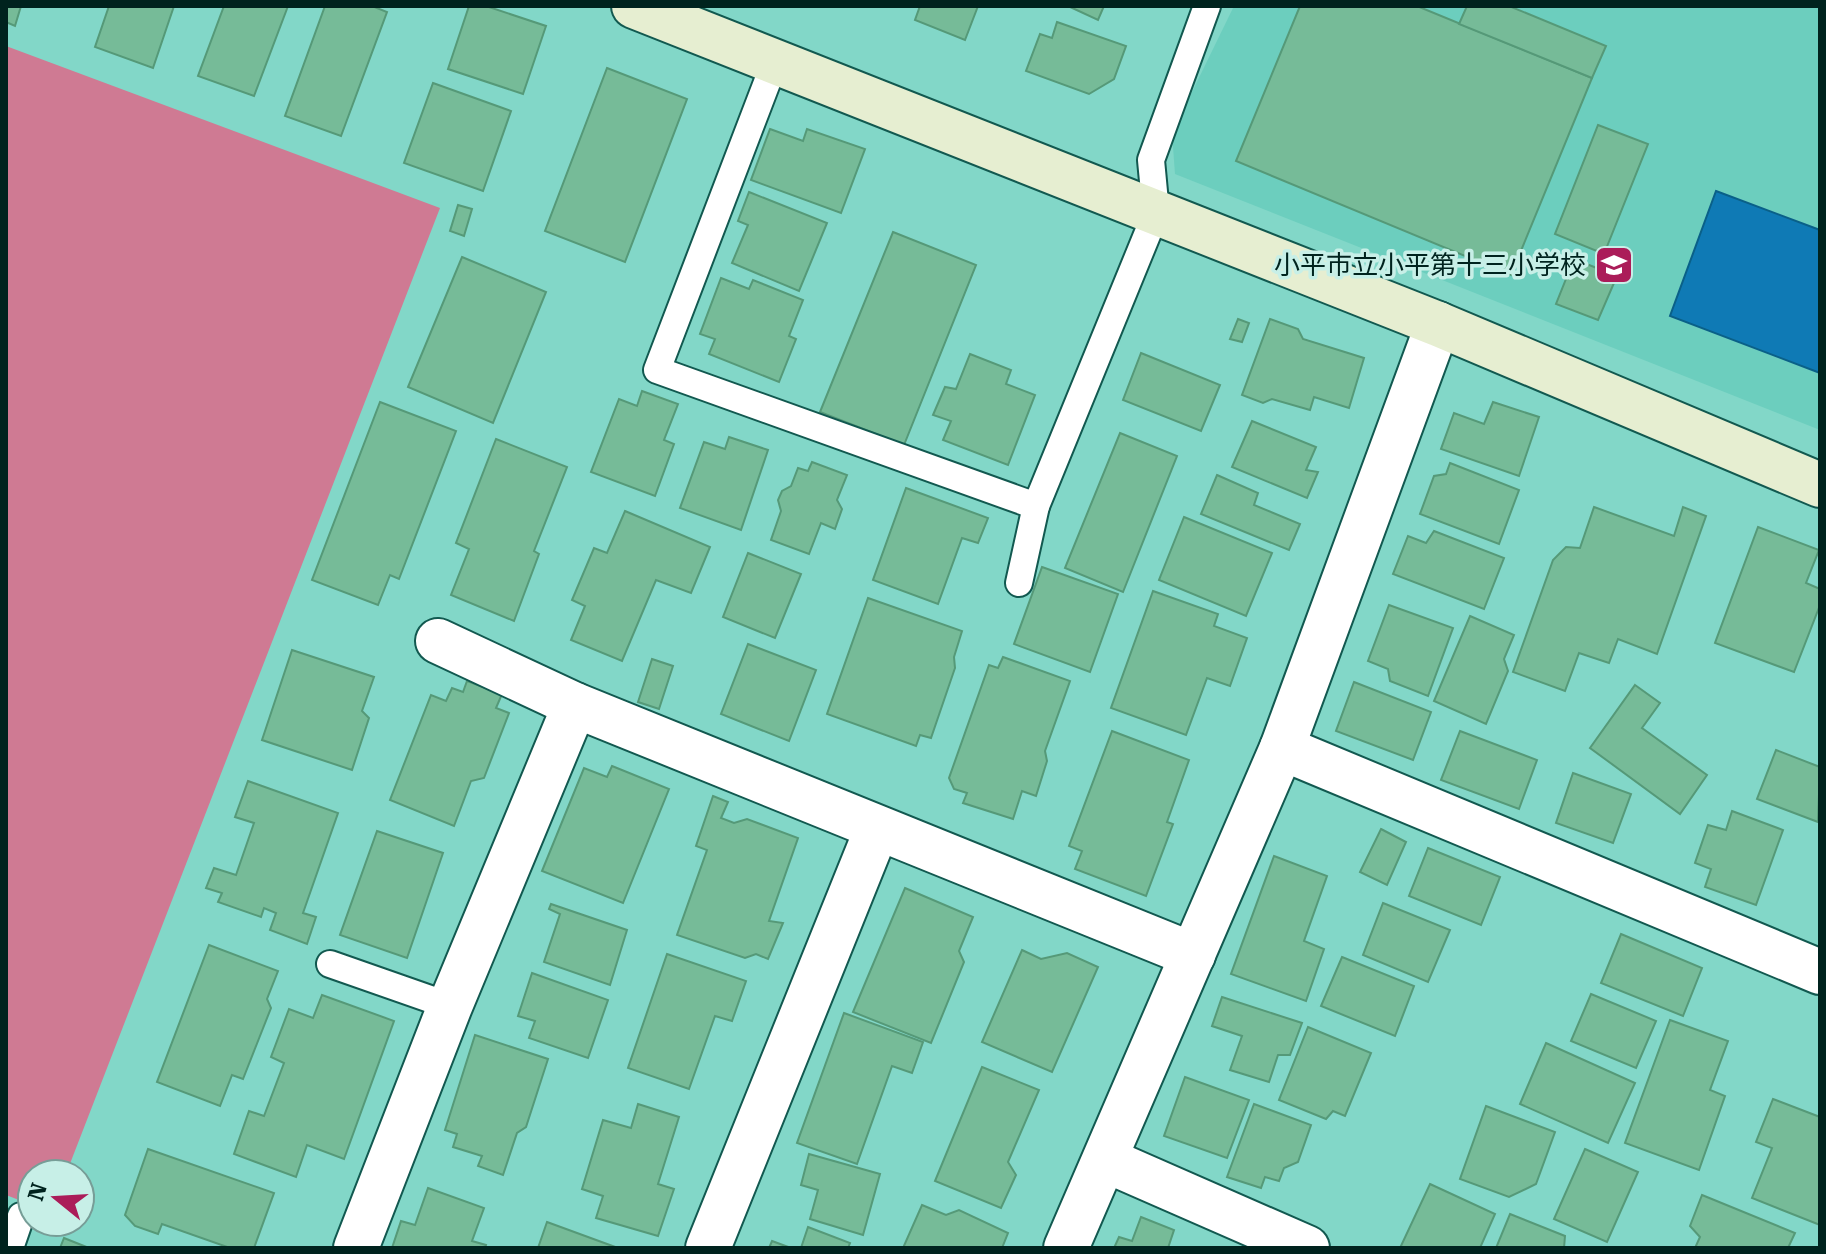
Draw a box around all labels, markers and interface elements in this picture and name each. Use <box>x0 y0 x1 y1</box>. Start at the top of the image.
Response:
school or university icon: 小平市立小平第十三小学校 <box>1593 244 1635 286</box>
place label: 小平市立小平第十三小学校 <box>1274 250 1586 280</box>
north arrow <box>16 1158 96 1238</box>
text: N <box>23 1180 52 1204</box>

